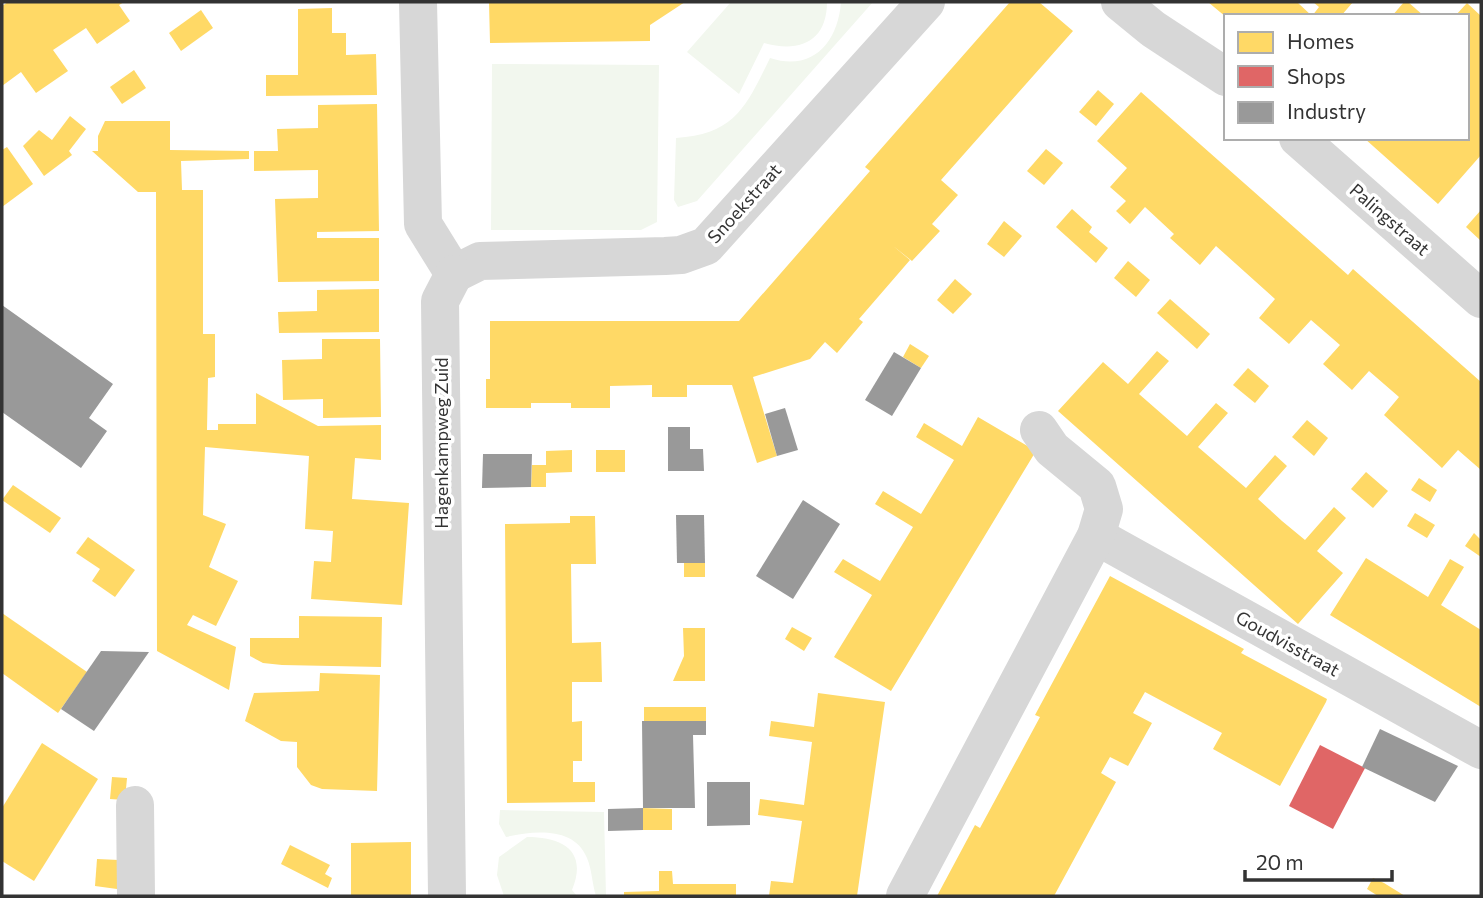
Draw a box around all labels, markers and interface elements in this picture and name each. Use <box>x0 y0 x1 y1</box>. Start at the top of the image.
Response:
legend <box>1224 14 1469 140</box>
text: Homes <box>1287 28 1354 53</box>
text: Shops <box>1287 63 1346 88</box>
text: Industry <box>1287 98 1366 123</box>
street label: Snoekstraat <box>702 159 786 247</box>
street label: Palingstraat <box>1346 178 1434 260</box>
street label: Hagenkampweg Zuid <box>430 357 452 529</box>
street label: Goudvisstraat <box>1232 605 1344 681</box>
scale bar <box>1245 838 1392 882</box>
text: 20 m <box>1256 849 1304 874</box>

